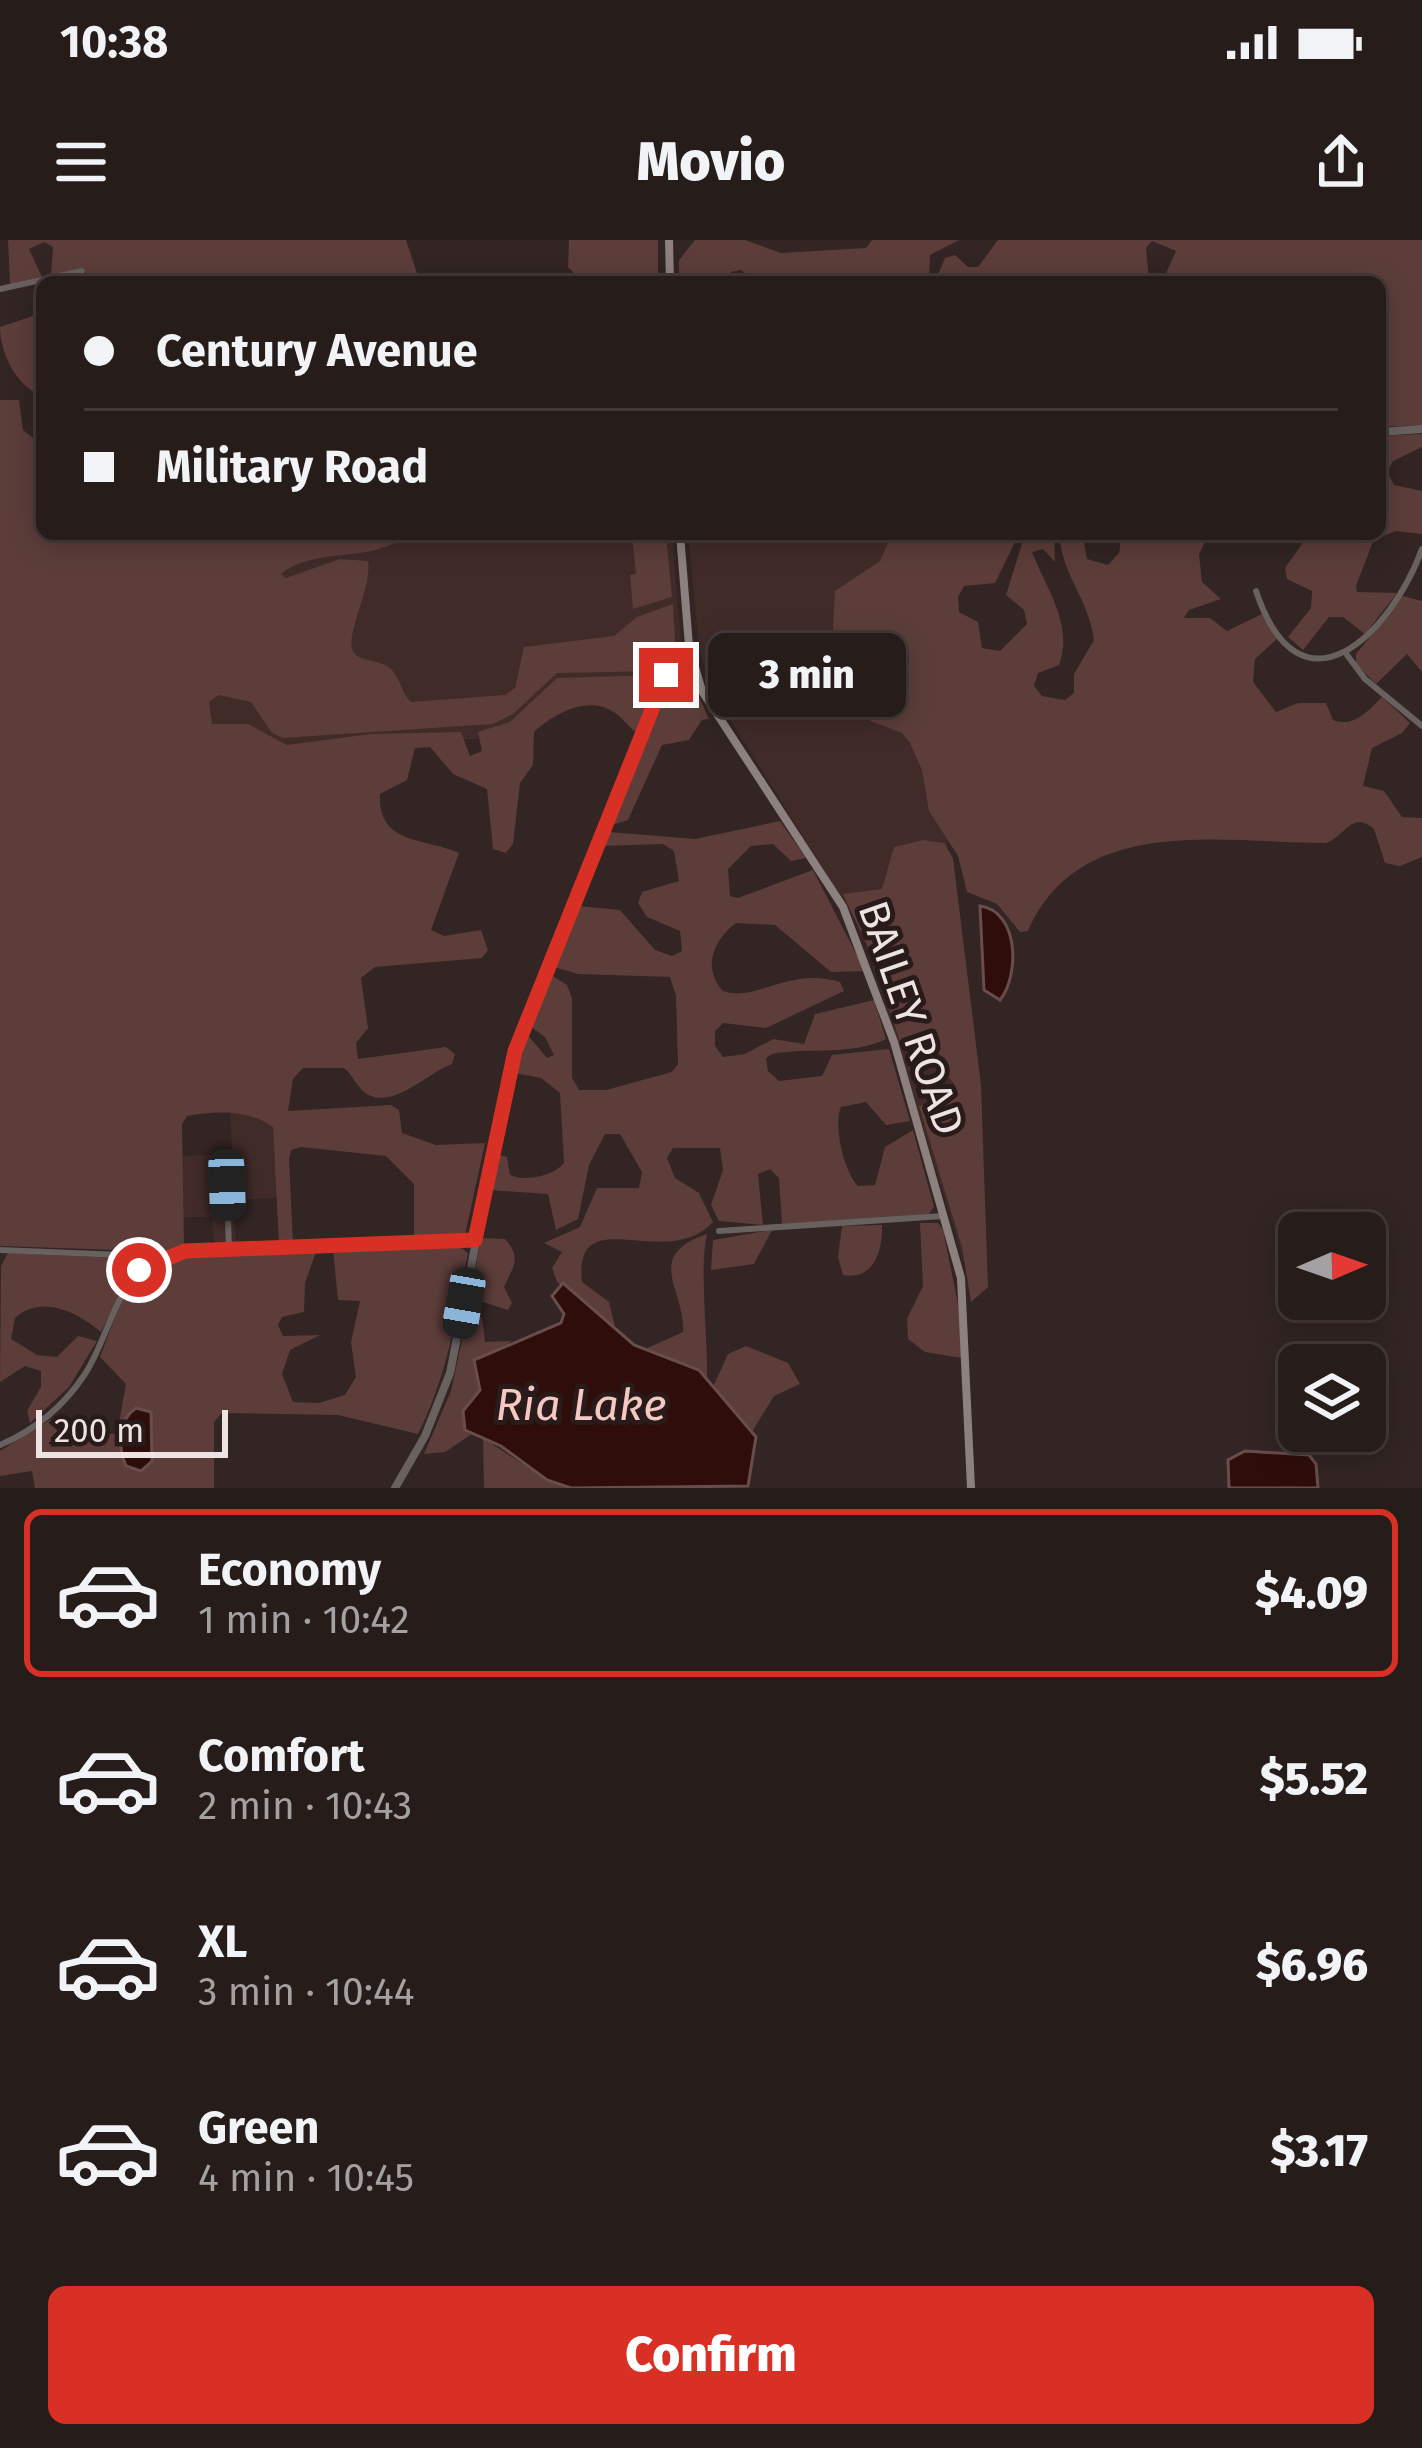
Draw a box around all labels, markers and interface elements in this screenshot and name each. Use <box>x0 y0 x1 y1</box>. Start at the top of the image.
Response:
text: 10:38 <box>60 15 168 69</box>
icon: menu <box>48 129 114 195</box>
icon: share <box>1308 129 1374 195</box>
text: Movio <box>637 130 785 194</box>
text: Century Avenue <box>156 324 478 378</box>
text: Military Road <box>156 440 428 494</box>
callout: 3 min <box>708 633 906 717</box>
route end <box>639 648 693 702</box>
text: 3 min <box>759 652 855 698</box>
street label: BAILEY ROAD <box>848 895 974 1141</box>
car <box>208 1148 246 1222</box>
north arrow <box>1278 1212 1386 1320</box>
map controls <box>1278 1212 1386 1452</box>
route start <box>112 1243 166 1297</box>
car <box>440 1264 488 1342</box>
button: layers <box>1278 1344 1386 1452</box>
water label: Ria Lake <box>495 1378 667 1432</box>
scale bar <box>36 1404 228 1457</box>
text: 200 m <box>54 1411 144 1451</box>
icon: car <box>54 1539 162 1647</box>
text: Economy <box>198 1543 381 1597</box>
text: $4.09 <box>1255 1566 1368 1620</box>
text: 1 min · 10:42 <box>198 1597 410 1643</box>
icon: car <box>54 1725 162 1833</box>
text: Comfort <box>198 1729 365 1783</box>
text: $5.52 <box>1260 1752 1368 1806</box>
text: 2 min · 10:43 <box>198 1783 412 1829</box>
icon: car <box>54 1911 162 2019</box>
text: XL <box>198 1915 247 1969</box>
text: $6.96 <box>1256 1938 1368 1992</box>
text: 3 min · 10:44 <box>198 1969 414 2015</box>
icon: car <box>54 2097 162 2205</box>
text: Green <box>198 2101 319 2155</box>
text: $3.17 <box>1270 2124 1368 2178</box>
text: 4 min · 10:45 <box>198 2155 414 2201</box>
button: Confirm <box>48 2286 1374 2424</box>

